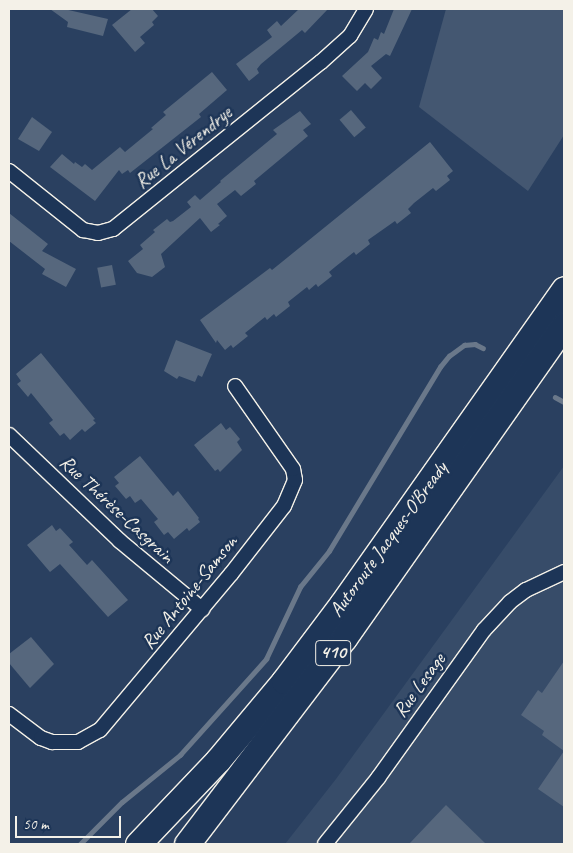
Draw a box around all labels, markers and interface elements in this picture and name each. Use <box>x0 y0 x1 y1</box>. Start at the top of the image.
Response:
street label: Rue La Vérendrye <box>129 100 237 194</box>
street label: Rue Thérèse-Casgrain <box>55 450 179 568</box>
street label: Autoroute Jacques-O'Bready <box>324 457 452 621</box>
street label: Rue Antoine-Samson <box>136 530 242 654</box>
road number: 410 <box>314 636 352 670</box>
street label: Rue Lesage <box>388 649 450 721</box>
scale bar <box>18 806 124 838</box>
text: 50 m <box>23 815 49 834</box>

